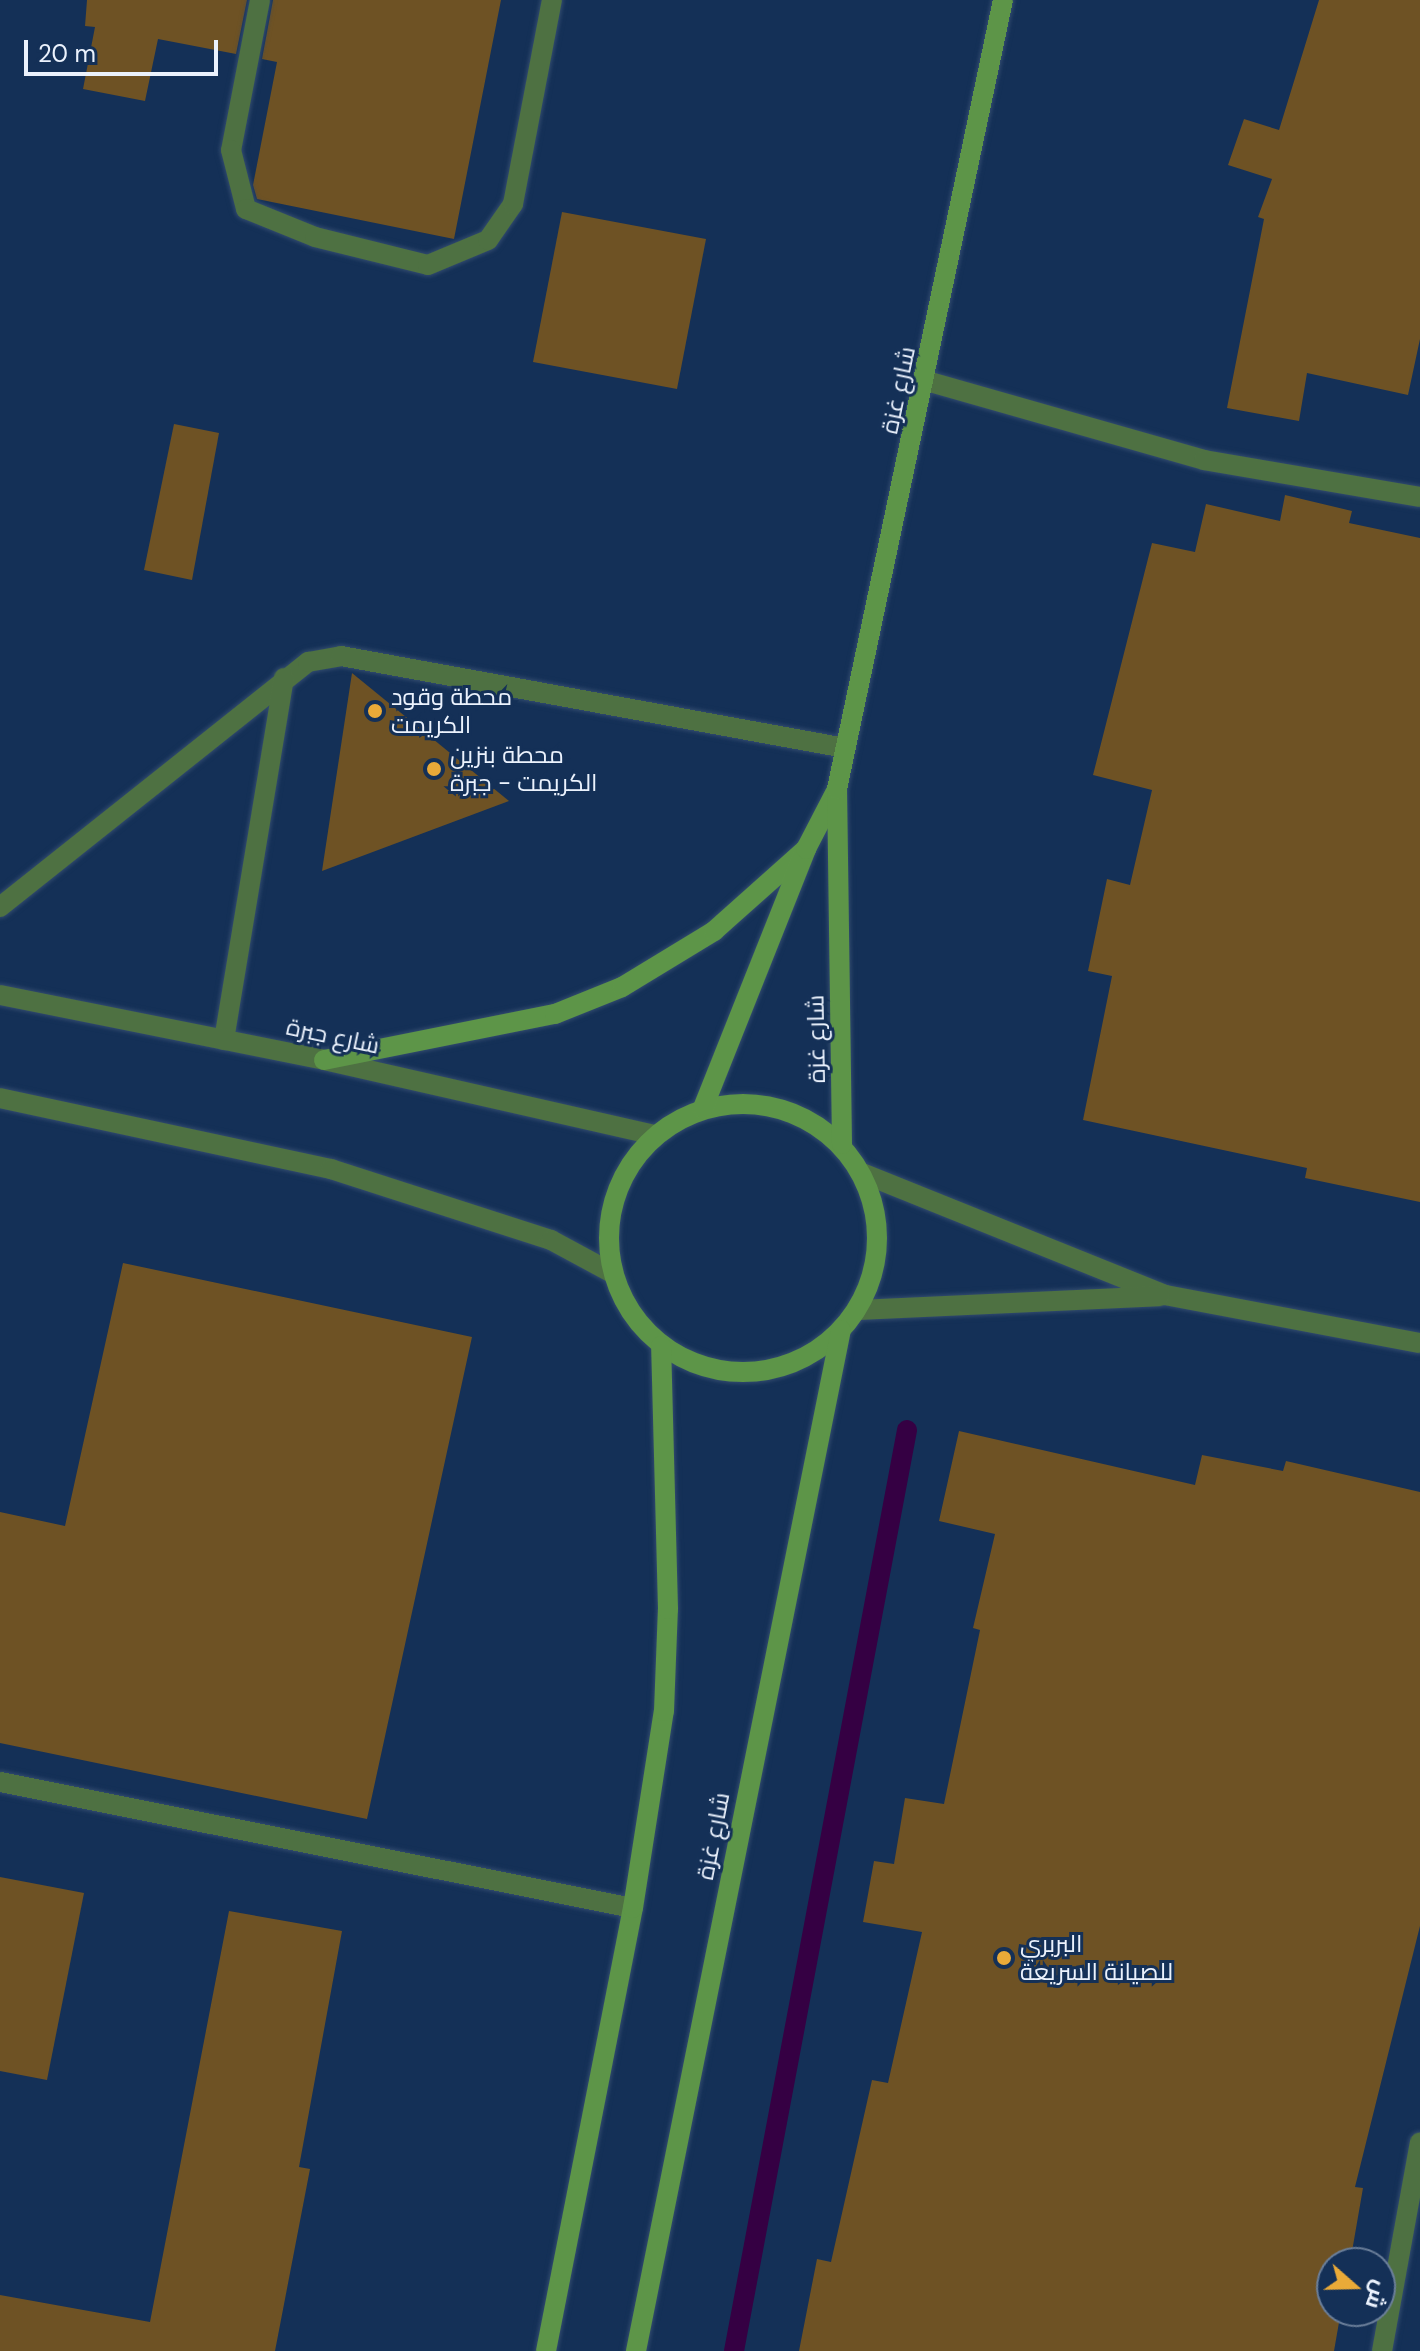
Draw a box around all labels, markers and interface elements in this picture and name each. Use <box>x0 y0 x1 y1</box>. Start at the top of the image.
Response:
scale bar <box>28 24 222 74</box>
text: 20 m <box>38 38 96 69</box>
street label: شارع غزة <box>875 344 921 436</box>
place label: محطة وقود الكريمت <box>391 683 512 739</box>
marker: محطة وقود الكريمت <box>366 702 384 720</box>
place label: محطة بنزين الكريمت - جبرة <box>450 741 598 797</box>
marker: محطة بنزين الكريمت - جبرة <box>425 760 443 778</box>
street label: شارع غزة <box>801 995 831 1083</box>
street label: شارع جبرة <box>284 1012 382 1060</box>
street label: شارع غزة <box>690 1790 736 1882</box>
place label: البربري للصيانة السريعة <box>1020 1930 1173 1986</box>
marker: البربري للصيانة السريعة <box>995 1949 1013 1967</box>
north arrow <box>1316 2247 1396 2327</box>
text: ش <box>1359 2276 1396 2313</box>

